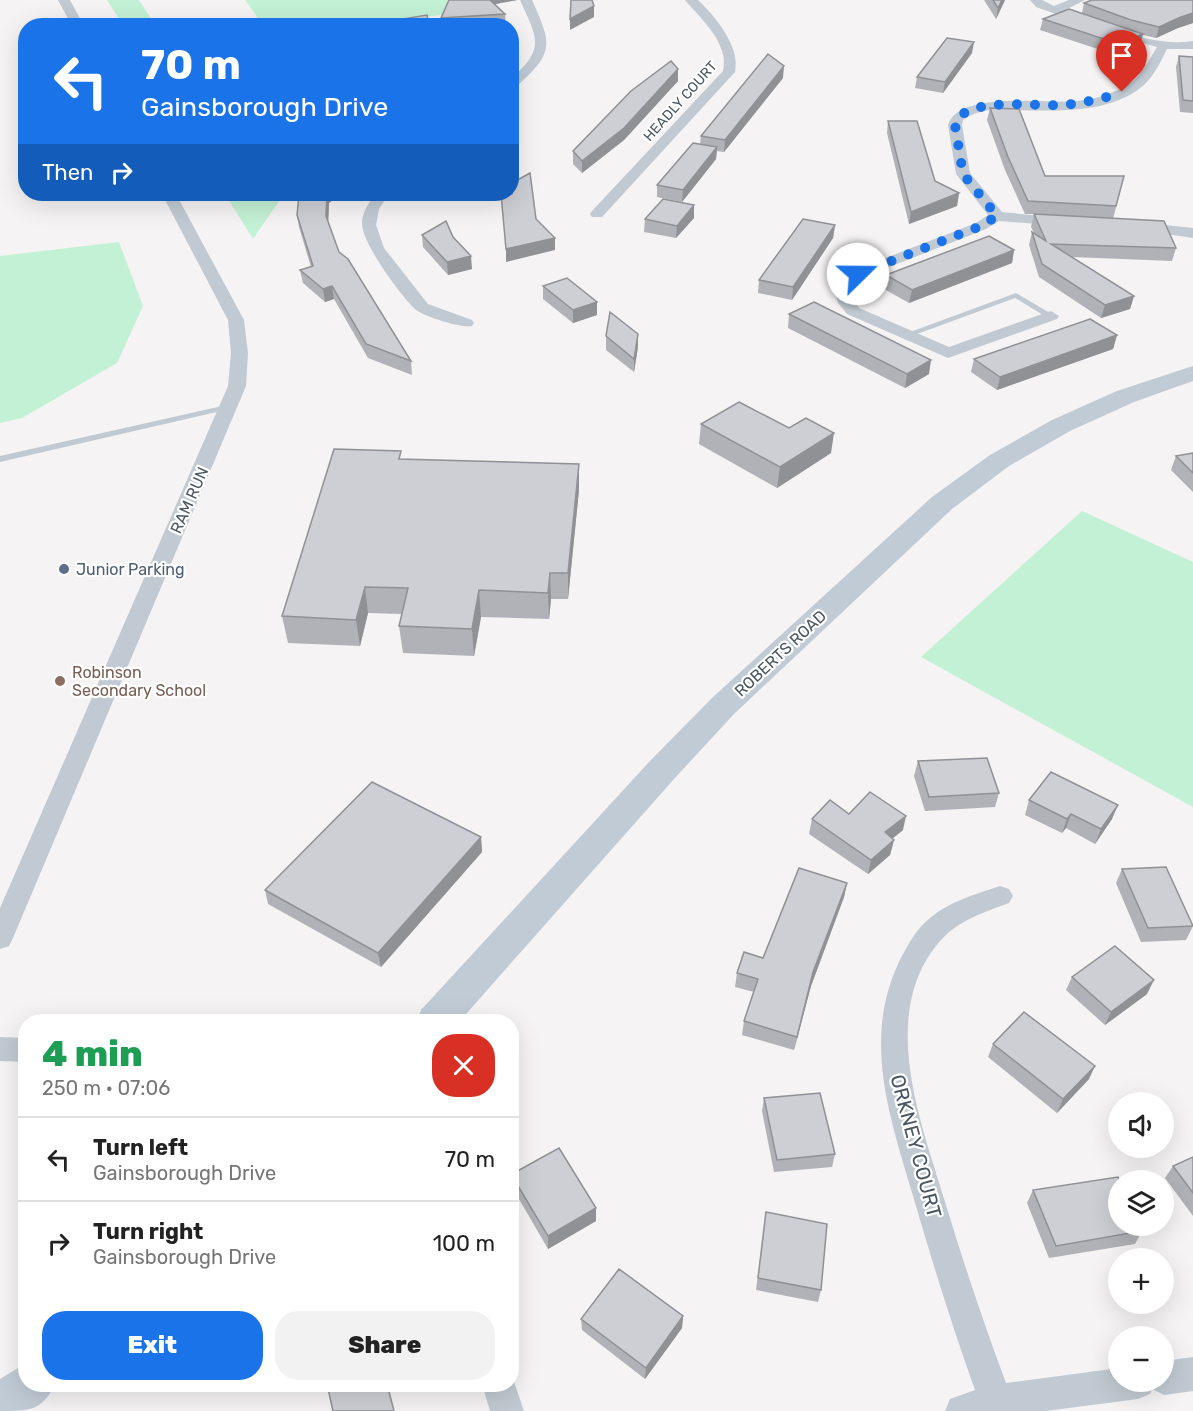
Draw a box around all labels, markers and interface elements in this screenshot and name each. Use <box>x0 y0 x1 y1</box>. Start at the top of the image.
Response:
pin <box>1096 30 1147 92</box>
icon: arrive <box>1105 39 1138 72</box>
text: 70 m <box>141 40 241 90</box>
icon: left <box>42 42 120 120</box>
street label: HEADLY COURT <box>640 58 721 145</box>
text: Gainsborough Drive <box>141 91 388 123</box>
icon: right <box>105 156 138 189</box>
text: Then <box>42 159 93 186</box>
position arrow <box>826 242 890 306</box>
street label: RAM RUN <box>166 464 213 536</box>
place label: Junior Parking <box>76 560 185 579</box>
marker: Junior Parking <box>57 562 71 576</box>
street label: ROBERTS ROAD <box>731 606 830 701</box>
place label: Robinson Secondary School <box>72 663 206 700</box>
marker: Robinson Secondary School <box>53 674 67 688</box>
text: 4 min <box>42 1032 143 1075</box>
button: close <box>432 1034 495 1097</box>
street label: ORKNEY COURT <box>885 1072 947 1221</box>
text: 250 m · 07:06 <box>42 1076 170 1100</box>
map controls <box>1108 1092 1174 1392</box>
button: sound <box>1108 1092 1174 1158</box>
text: Turn left <box>93 1134 188 1161</box>
icon: left <box>42 1143 75 1176</box>
text: 70 m <box>445 1146 495 1173</box>
text: Gainsborough Drive <box>93 1161 276 1185</box>
button: layers <box>1108 1170 1174 1236</box>
text: Turn right <box>93 1218 203 1245</box>
icon: right <box>42 1227 75 1260</box>
text: 100 m <box>433 1230 495 1257</box>
text: Gainsborough Drive <box>93 1245 276 1269</box>
button: + <box>1108 1248 1174 1314</box>
button: Exit <box>42 1311 263 1380</box>
button: Share <box>275 1311 495 1380</box>
button: − <box>1108 1326 1174 1392</box>

